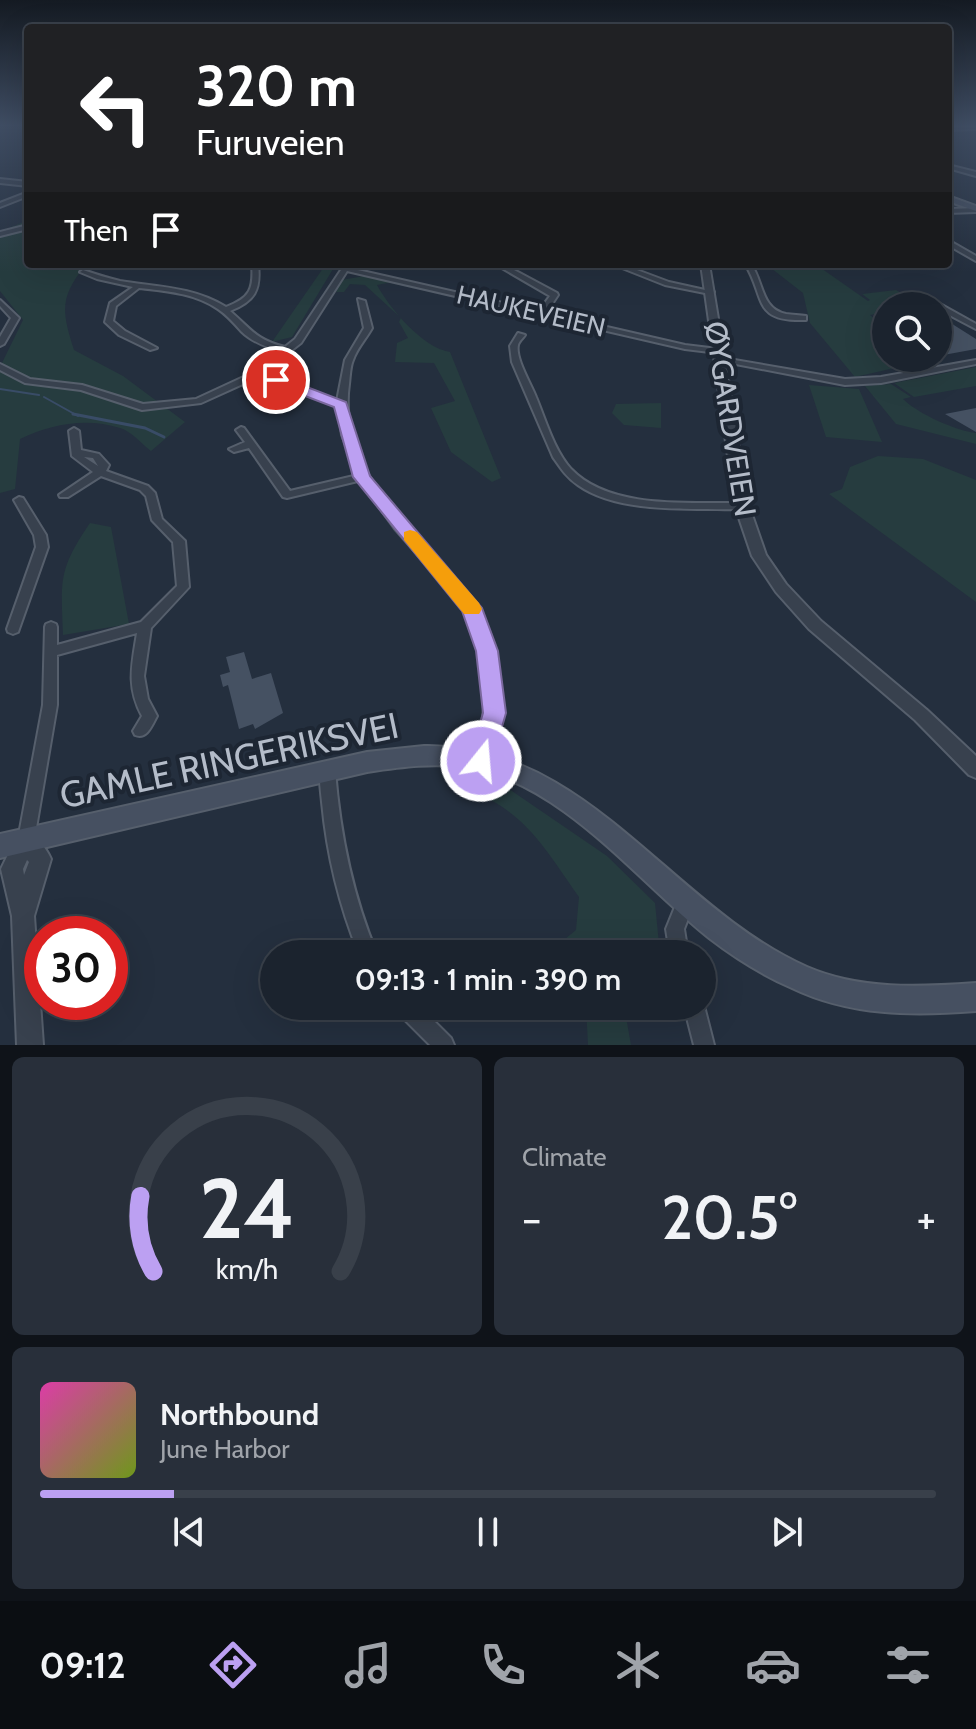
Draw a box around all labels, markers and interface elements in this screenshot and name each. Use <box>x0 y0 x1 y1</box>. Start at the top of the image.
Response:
text: 320 m <box>196 52 357 120</box>
icon: left <box>64 56 168 160</box>
text: Furuveien <box>196 120 345 164</box>
icon: arrive <box>144 208 188 252</box>
text: Then <box>64 212 128 249</box>
street label: HAUKEVEIEN <box>454 278 608 344</box>
map controls <box>872 292 952 372</box>
button: search <box>872 292 952 372</box>
street label: ØYGARDVEIEN <box>697 319 764 519</box>
pin <box>242 346 310 414</box>
icon: arrive <box>254 358 298 402</box>
street label: GAMLE RINGERIKSVEI <box>56 703 402 817</box>
position arrow <box>439 719 523 803</box>
speed limit sign: 30 <box>24 916 128 1020</box>
text: 09:13 · 1 min · 390 m <box>355 961 621 998</box>
text: Climate <box>522 1141 607 1173</box>
text: 24 <box>199 1158 295 1259</box>
text: 20.5° <box>661 1181 797 1254</box>
text: − <box>522 1192 541 1245</box>
text: + <box>917 1192 936 1245</box>
text: km/h <box>216 1251 278 1286</box>
text: Northbound <box>160 1396 319 1433</box>
text: June Harbor <box>160 1433 289 1465</box>
icon: previous <box>167 1510 211 1554</box>
icon: pause <box>466 1510 510 1554</box>
icon: next <box>765 1510 809 1554</box>
icon: directions <box>205 1637 261 1693</box>
icon: music <box>340 1637 396 1693</box>
icon: phone <box>475 1637 531 1693</box>
icon: climate <box>610 1637 666 1693</box>
icon: car <box>745 1637 801 1693</box>
icon: filters <box>880 1637 936 1693</box>
text: 09:12 <box>40 1643 126 1687</box>

